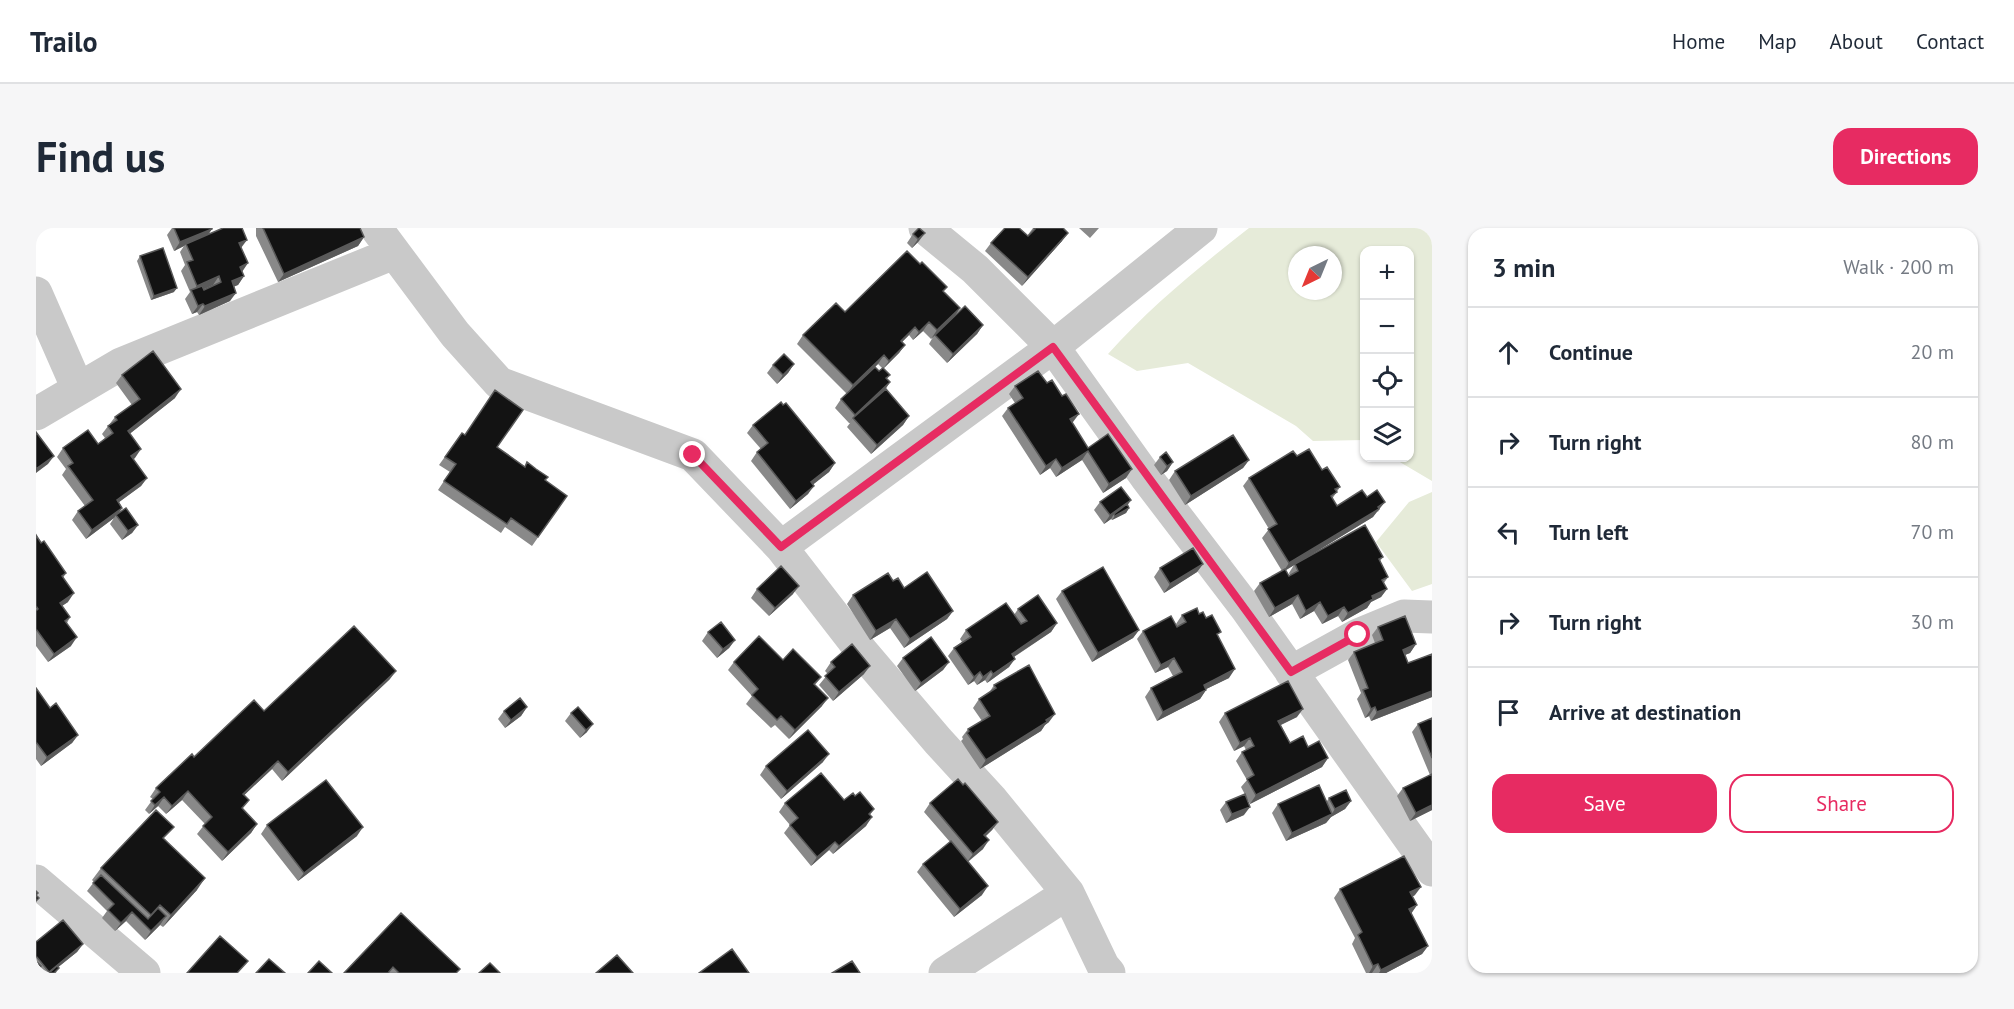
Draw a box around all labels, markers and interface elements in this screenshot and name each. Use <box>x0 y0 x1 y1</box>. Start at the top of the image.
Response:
text: Trailo <box>30 23 97 60</box>
text: Home <box>1672 28 1725 55</box>
text: Map <box>1758 28 1797 55</box>
text: About <box>1830 28 1883 55</box>
text: Contact <box>1916 28 1984 55</box>
button: Directions <box>1833 128 1978 185</box>
text: Find us <box>36 129 165 184</box>
north arrow <box>1288 246 1342 300</box>
map controls <box>1360 246 1414 462</box>
button: + <box>1360 246 1414 300</box>
text: 3 min <box>1492 251 1555 284</box>
text: Walk · 200 m <box>1843 254 1954 280</box>
button: − <box>1360 300 1414 354</box>
icon: ahead <box>1492 336 1525 369</box>
text: Continue <box>1549 338 1633 366</box>
text: 20 m <box>1911 339 1954 365</box>
button: locate <box>1360 354 1414 408</box>
button: layers <box>1360 408 1414 462</box>
icon: right <box>1492 426 1525 459</box>
text: Turn right <box>1549 428 1641 456</box>
text: 80 m <box>1911 429 1954 455</box>
route end <box>679 441 705 467</box>
icon: left <box>1492 516 1525 549</box>
text: Turn left <box>1549 518 1629 546</box>
text: 70 m <box>1911 519 1954 545</box>
icon: right <box>1492 606 1525 639</box>
text: Turn right <box>1549 608 1641 636</box>
text: 30 m <box>1911 609 1954 635</box>
route start <box>1344 621 1370 647</box>
icon: arrive <box>1492 696 1525 729</box>
text: Arrive at destination <box>1549 698 1741 726</box>
button: Save <box>1492 774 1717 833</box>
button: Share <box>1729 774 1954 833</box>

